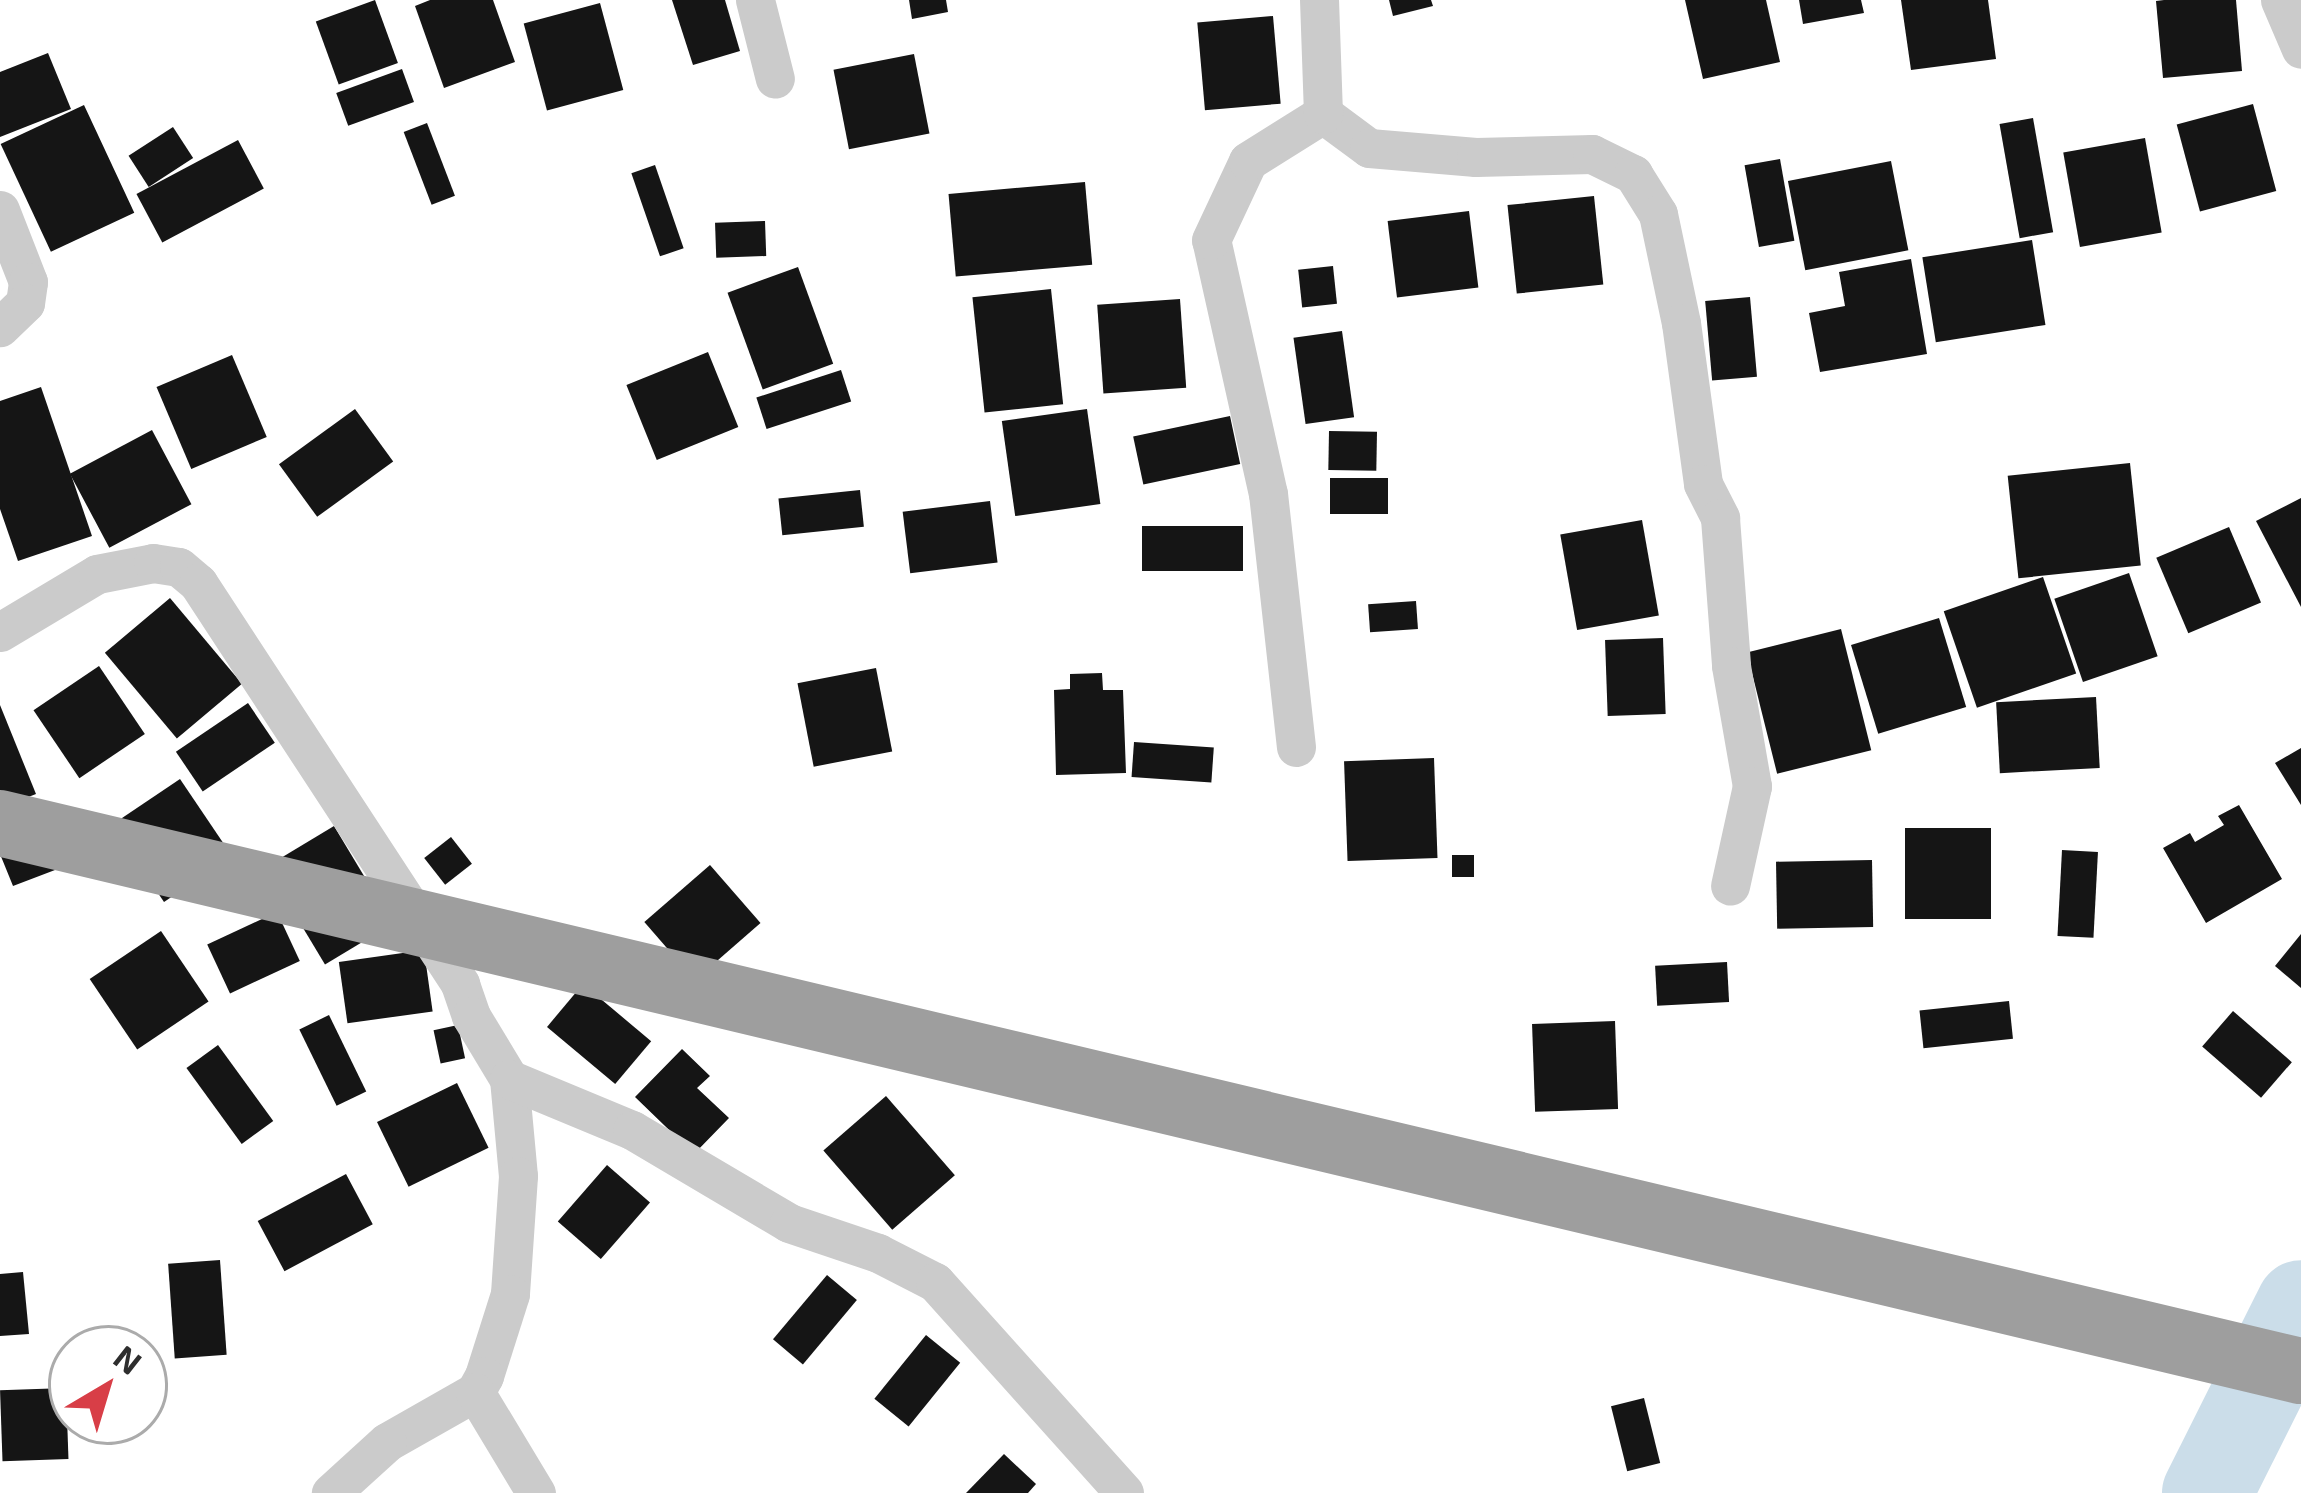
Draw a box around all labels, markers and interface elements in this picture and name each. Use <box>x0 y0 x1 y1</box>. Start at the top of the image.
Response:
north arrow <box>48 1325 168 1445</box>
text: N <box>107 1336 150 1382</box>

